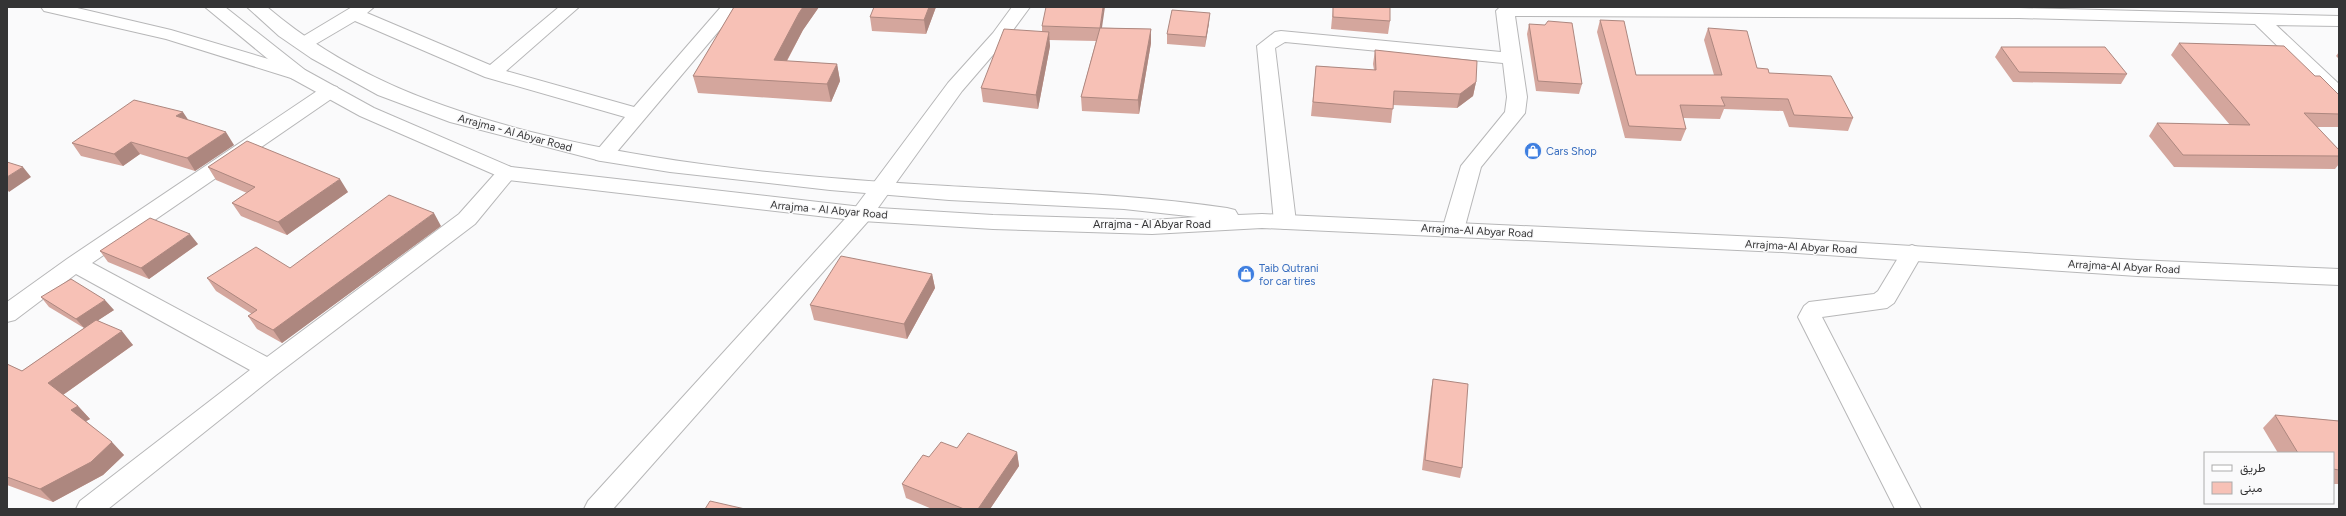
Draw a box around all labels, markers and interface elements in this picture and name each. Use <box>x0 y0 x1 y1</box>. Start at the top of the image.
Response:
street label: Arrajma - Al Abyar Road <box>456 111 574 155</box>
shop icon: Cars Shop <box>1523 141 1543 161</box>
place label: Cars Shop <box>1546 145 1597 158</box>
street label: Arrajma - Al Abyar Road <box>770 198 888 222</box>
street label: Arrajma - Al Abyar Road <box>1093 218 1211 231</box>
street label: Arrajma-Al Abyar Road <box>1421 222 1533 240</box>
street label: Arrajma-Al Abyar Road <box>1745 238 1857 256</box>
street label: Arrajma-Al Abyar Road <box>2068 258 2180 276</box>
place label: Taib Qutrani for car tires <box>1259 262 1319 288</box>
shop icon: Taib Qutrani for car tires <box>1236 264 1256 284</box>
legend <box>2204 452 2334 504</box>
text: طريق <box>2240 461 2266 476</box>
text: مبنى <box>2240 481 2262 496</box>

